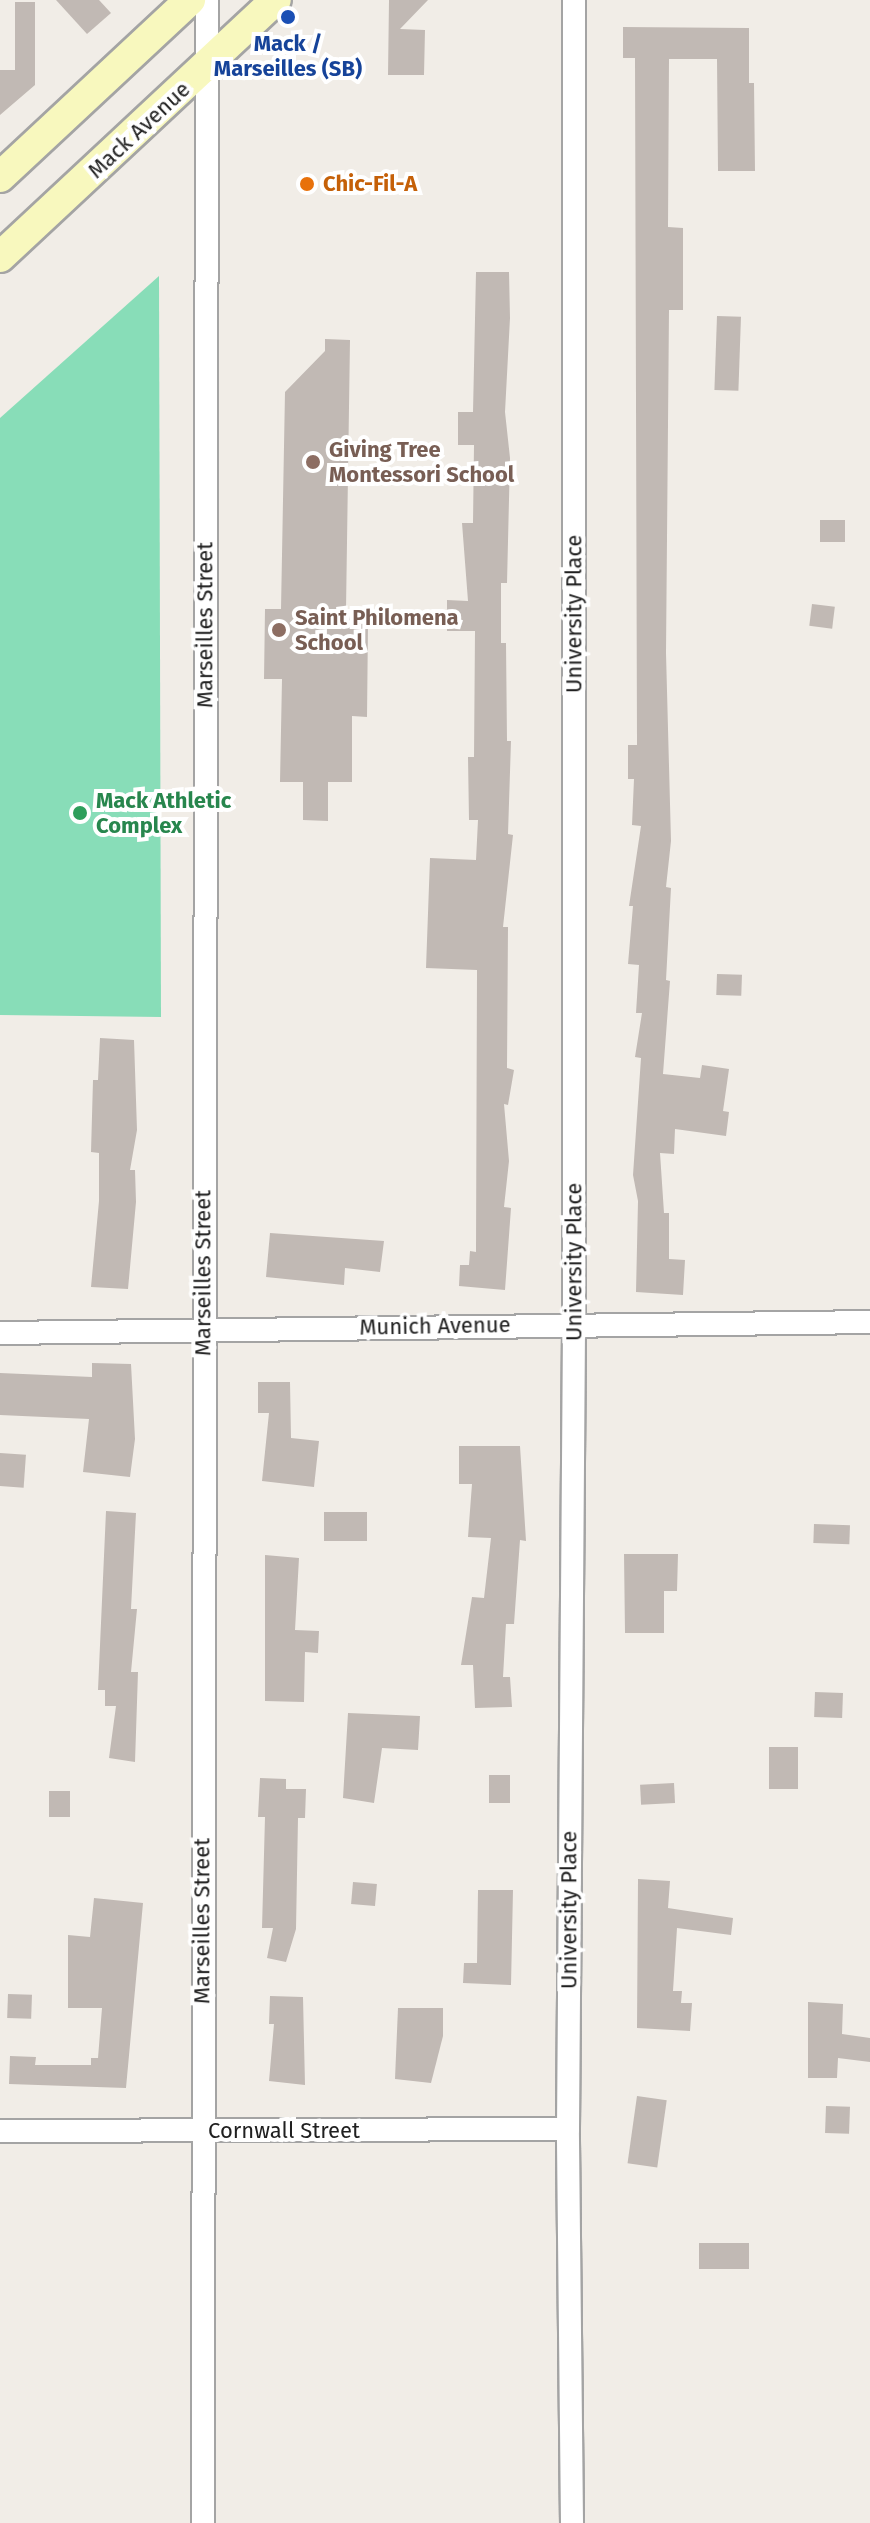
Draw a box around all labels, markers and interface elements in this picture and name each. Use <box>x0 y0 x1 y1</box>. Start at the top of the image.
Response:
marker: Mack / Marseilles (SB) <box>279 8 297 26</box>
place label: Mack / Marseilles (SB) <box>214 30 362 82</box>
street label: Mack Avenue <box>83 76 195 184</box>
place label: Chic-Fil-A <box>323 171 417 197</box>
marker: Chic-Fil-A <box>298 175 316 193</box>
place label: Giving Tree Montessori School <box>329 436 514 488</box>
marker: Giving Tree Montessori School <box>304 453 322 471</box>
street label: University Place <box>561 535 587 693</box>
street label: Marseilles Street <box>192 542 218 708</box>
place label: Saint Philomena School <box>295 604 459 656</box>
marker: Saint Philomena School <box>270 621 288 639</box>
place label: Mack Athletic Complex <box>96 787 231 838</box>
marker: Mack Athletic Complex <box>71 804 89 822</box>
street label: University Place <box>561 1183 587 1341</box>
street label: Marseilles Street <box>190 1190 216 1356</box>
street label: Munich Avenue <box>359 1311 511 1341</box>
street label: University Place <box>556 1831 582 1989</box>
street label: Marseilles Street <box>189 1838 215 2004</box>
street label: Cornwall Street <box>208 2118 360 2144</box>

